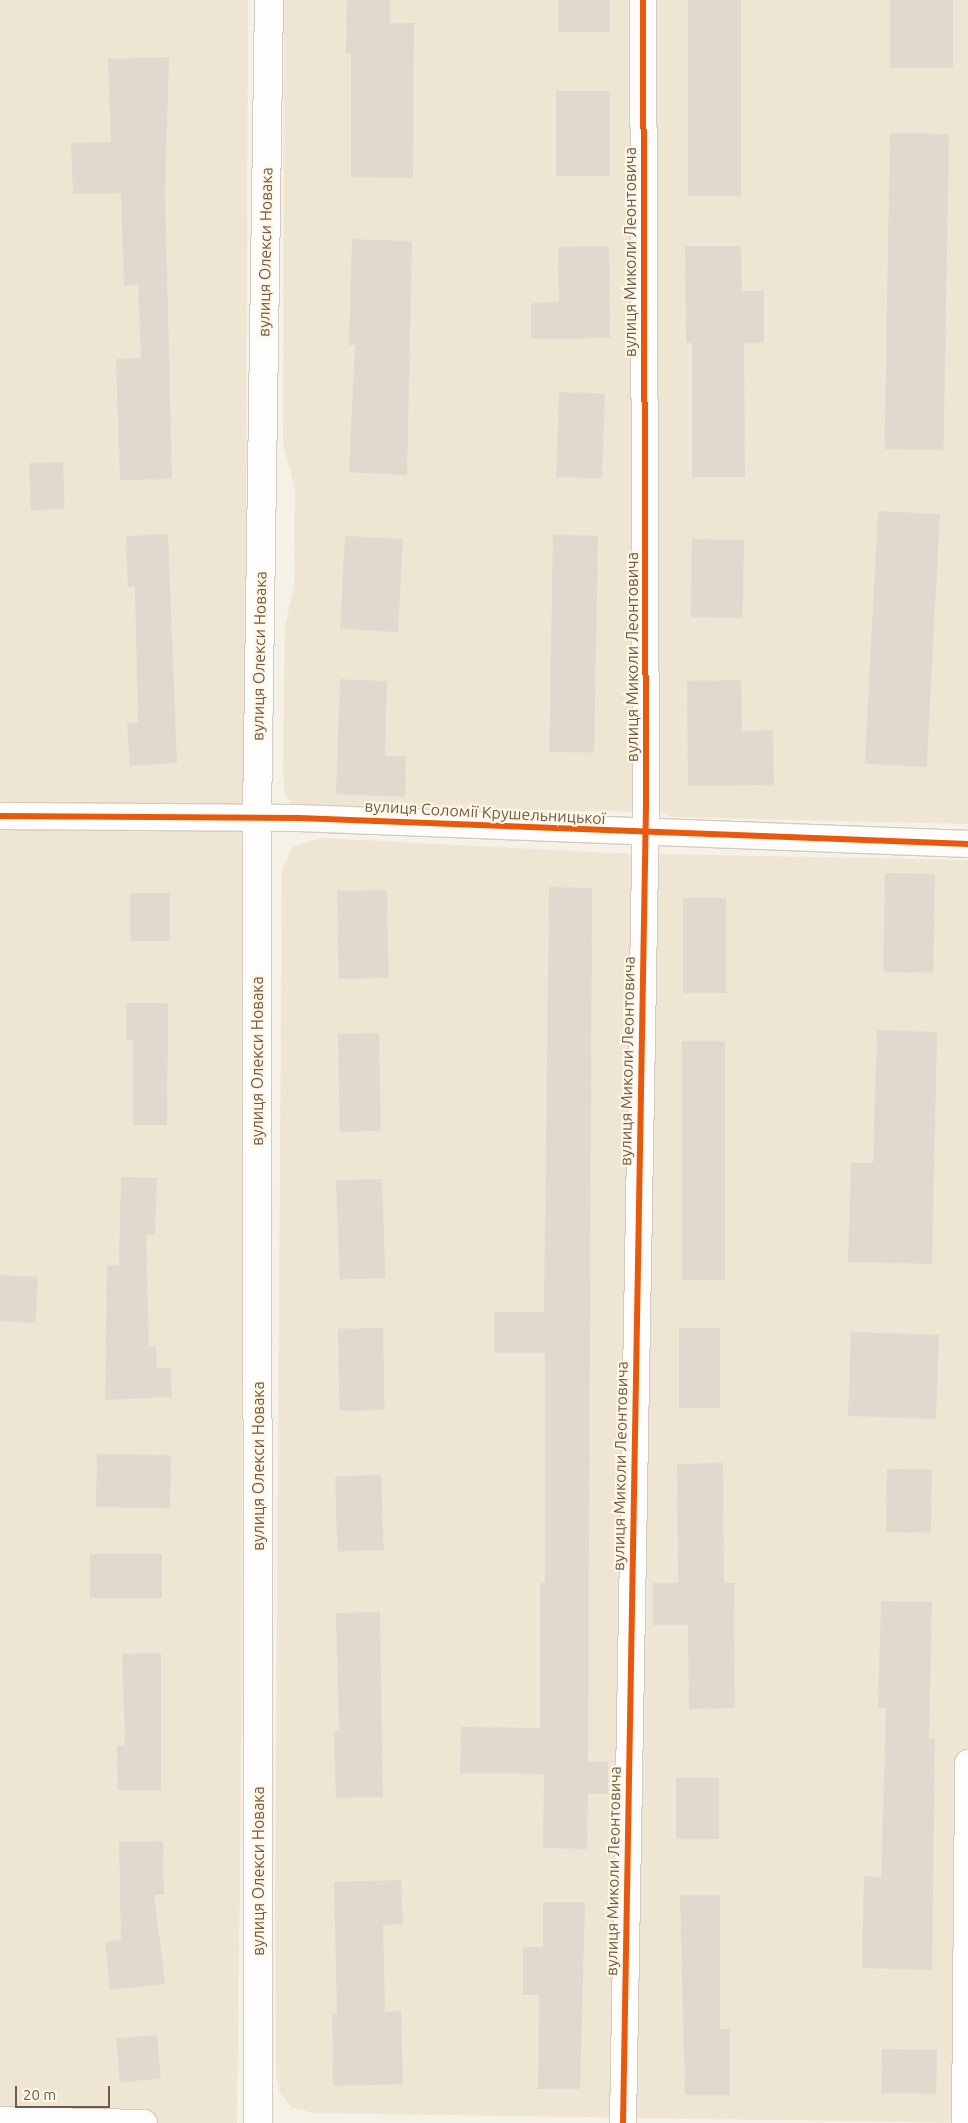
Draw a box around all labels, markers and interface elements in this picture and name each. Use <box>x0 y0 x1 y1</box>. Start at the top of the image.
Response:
street label: вулиця Миколи Леонтовича <box>620 147 640 357</box>
street label: вулиця Олекси Новака <box>254 167 276 337</box>
street label: вулиця Миколи Леонтовича <box>622 552 642 762</box>
street label: вулиця Олекси Новака <box>248 571 270 741</box>
street label: вулиця Соломії Крушельницької <box>364 796 606 828</box>
street label: вулиця Миколи Леонтовича <box>616 956 638 1166</box>
street label: вулиця Олекси Новака <box>247 976 267 1146</box>
street label: вулиця Миколи Леонтовича <box>609 1361 631 1571</box>
street label: вулиця Олекси Новака <box>248 1381 268 1551</box>
street label: вулиця Миколи Леонтовича <box>602 1766 624 1976</box>
street label: вулиця Олекси Новака <box>248 1786 268 1956</box>
scale bar <box>18 2076 112 2108</box>
text: 20 m <box>23 2086 56 2103</box>

